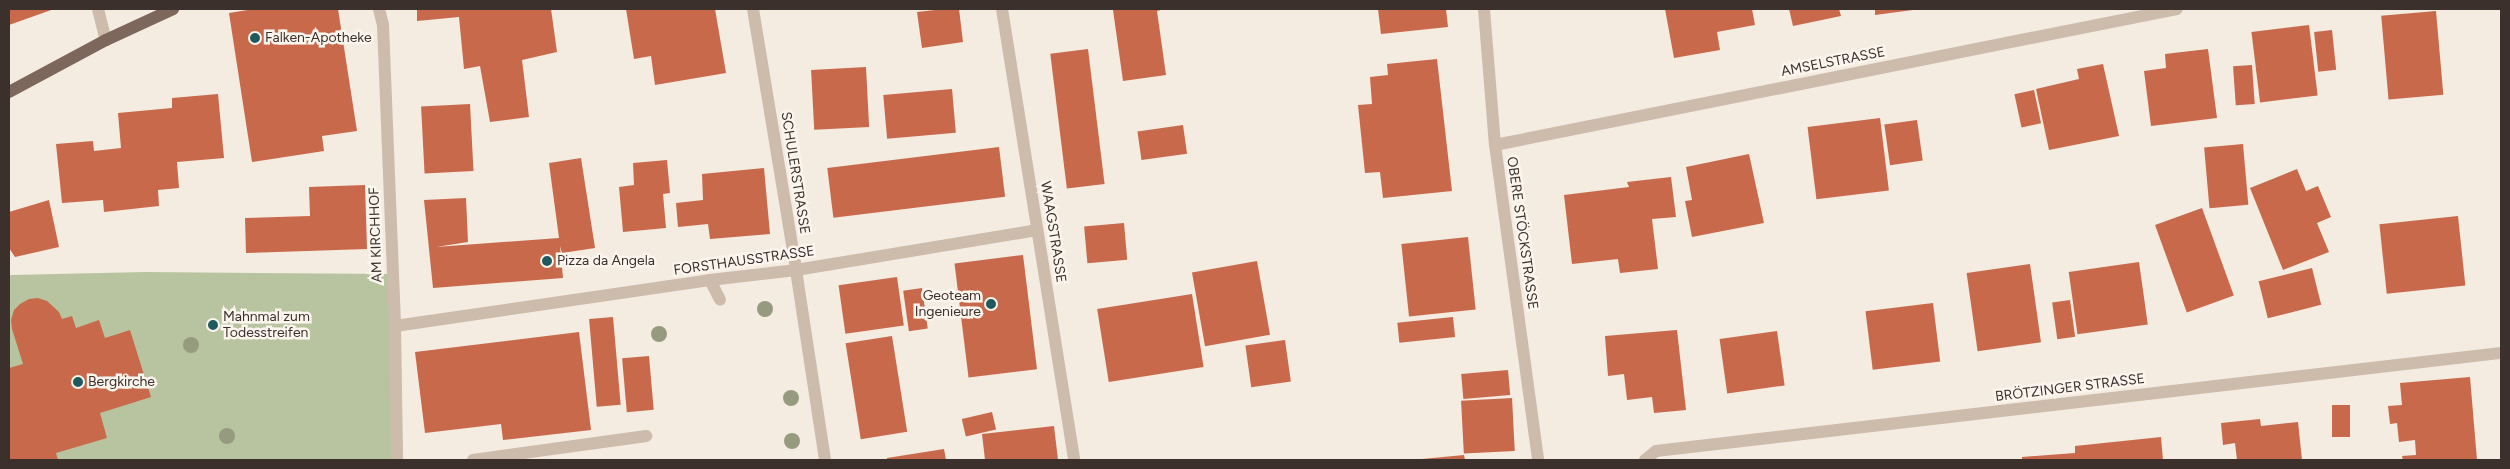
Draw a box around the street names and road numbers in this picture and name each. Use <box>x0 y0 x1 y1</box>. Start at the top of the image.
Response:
street label: AMSELSTRASSE <box>1780 44 1886 80</box>
street label: SCHULERSTRASSE <box>777 111 813 235</box>
street label: OBERE STÖCKSTRASSE <box>1503 156 1541 310</box>
street label: WAAGSTRASSE <box>1037 180 1069 284</box>
street label: AM KIRCHHOF <box>366 187 386 283</box>
street label: FORSTHAUSSTRASSE <box>672 243 816 279</box>
street label: BRÖTZINGER STRASSE <box>1994 370 2146 406</box>

